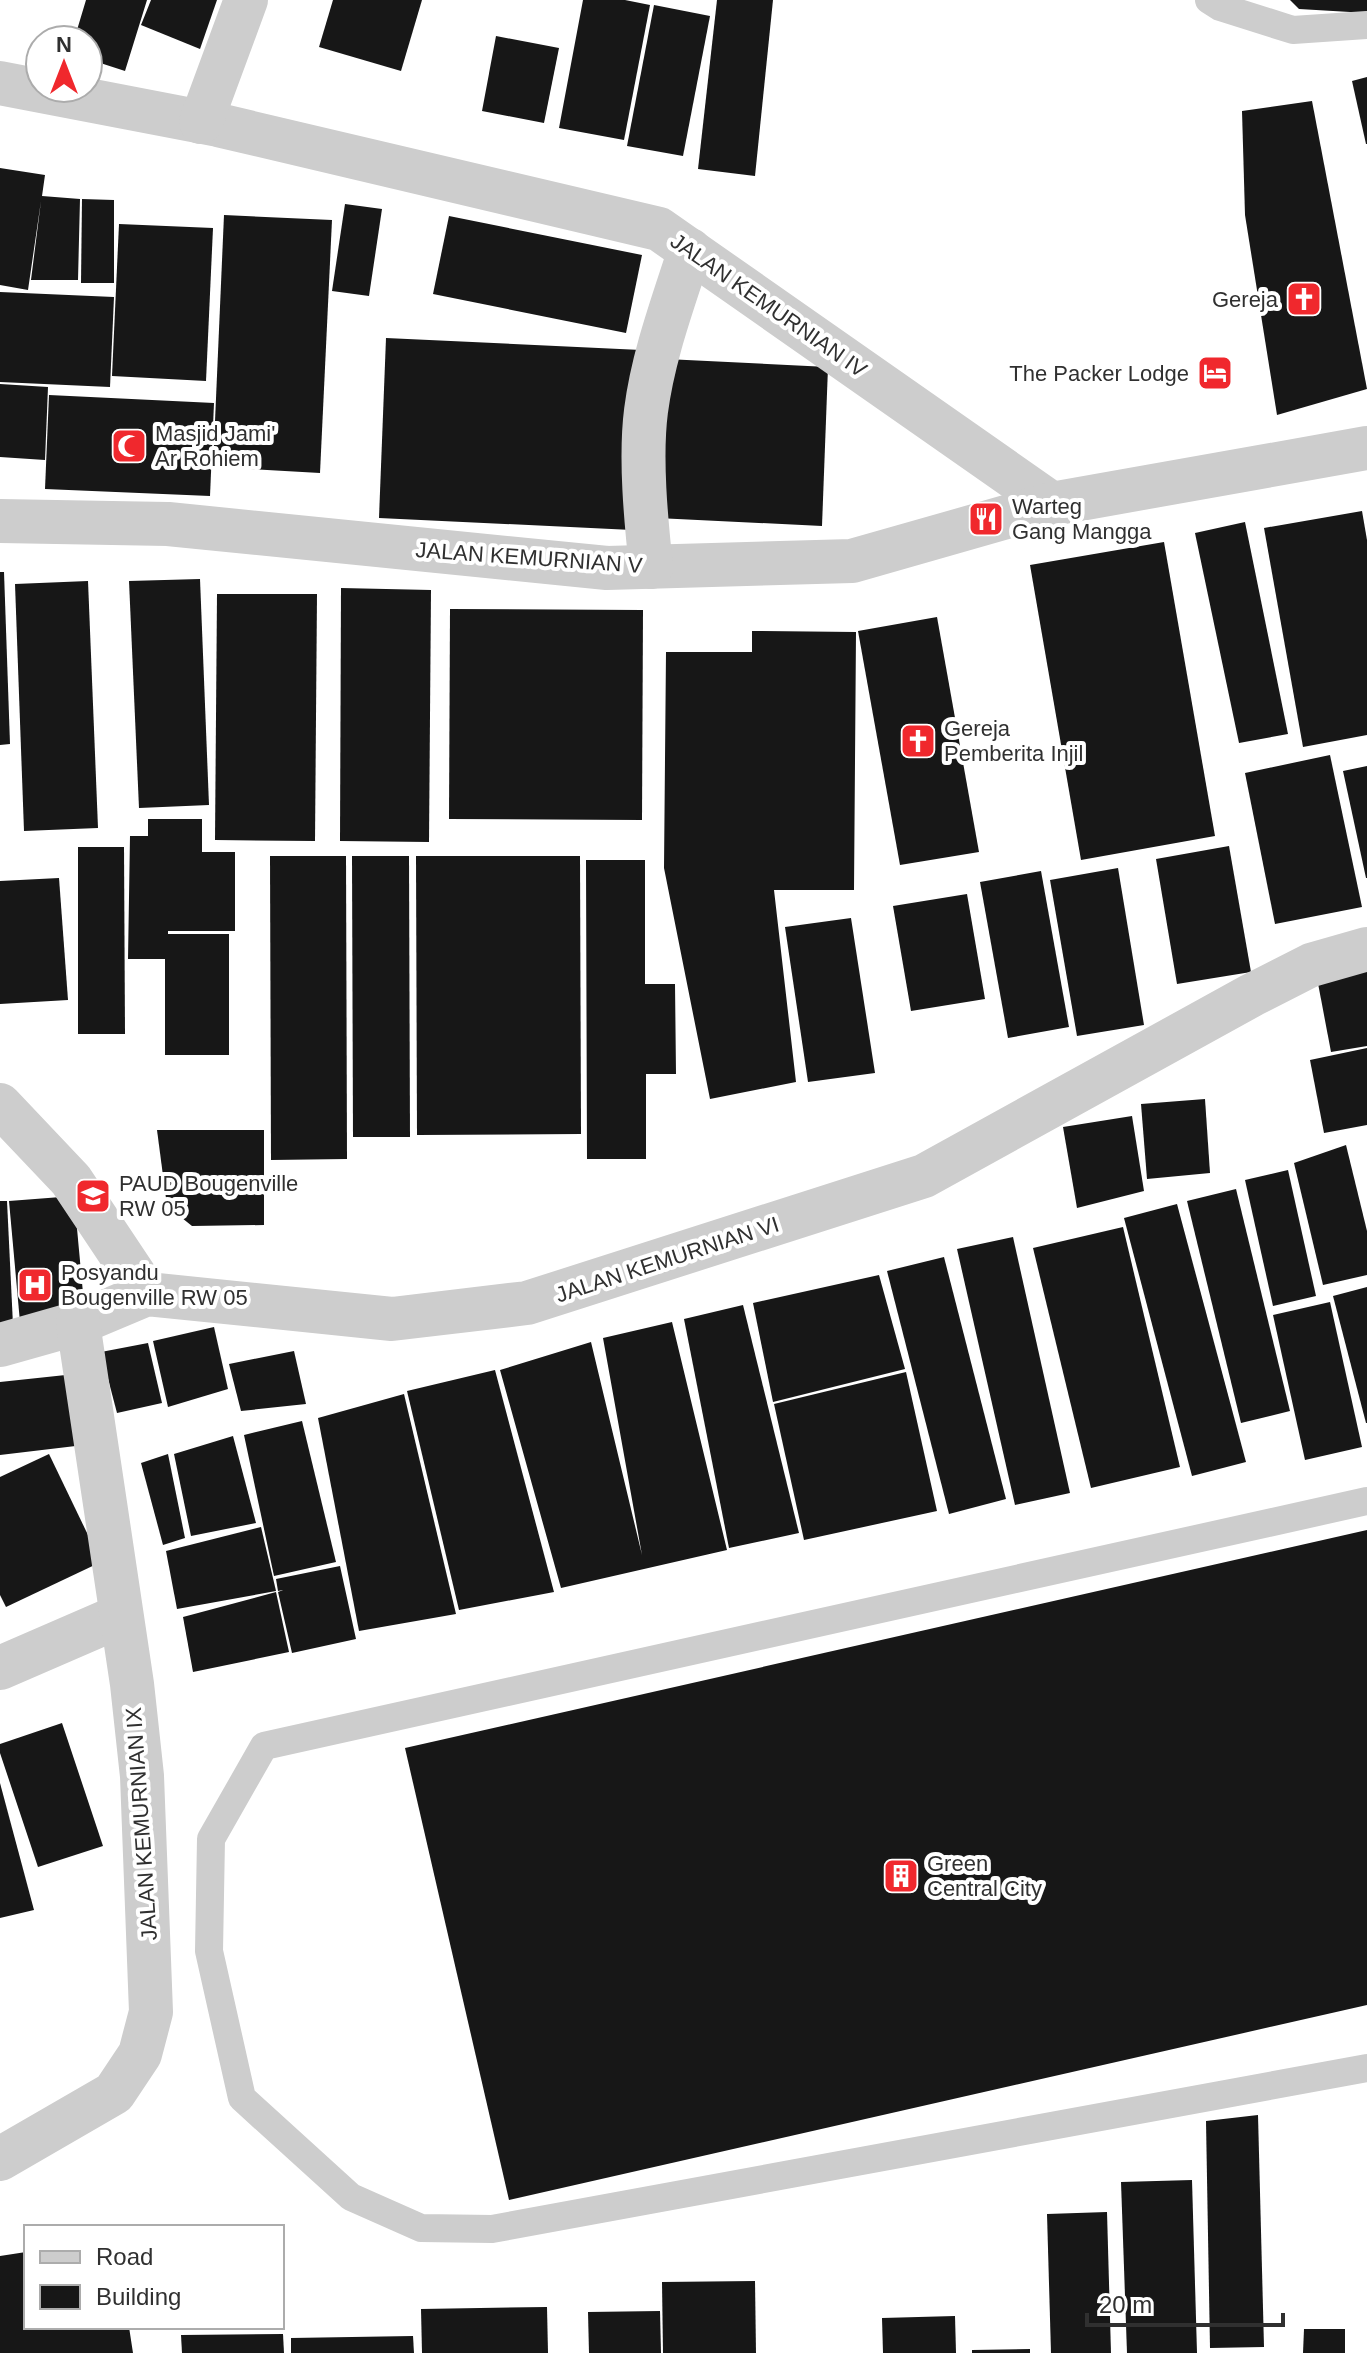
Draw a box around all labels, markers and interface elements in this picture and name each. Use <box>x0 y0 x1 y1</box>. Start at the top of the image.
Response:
north arrow <box>24 24 104 104</box>
text: N <box>56 32 72 57</box>
street label: JALAN KEMURNIAN IV <box>666 228 872 383</box>
church icon: Gereja <box>1285 280 1323 318</box>
place label: Gereja <box>1212 287 1279 312</box>
hotel icon: The Packer Lodge <box>1196 354 1234 392</box>
place label: The Packer Lodge <box>1009 361 1189 386</box>
place label: Masjid Jami' Ar Rohiem <box>155 421 275 471</box>
mosque icon: Masjid Jami' Ar Rohiem <box>110 427 148 465</box>
place label: Warteg Gang Mangga <box>1012 494 1152 544</box>
restaurant icon: Warteg Gang Mangga <box>967 500 1005 538</box>
street label: JALAN KEMURNIAN V <box>415 537 644 578</box>
place label: Gereja Pemberita Injil <box>944 716 1083 766</box>
church icon: Gereja Pemberita Injil <box>899 722 937 760</box>
place label: PAUD Bougenville RW 05 <box>119 1171 298 1221</box>
school or university icon: PAUD Bougenville RW 05 <box>74 1177 112 1215</box>
street label: JALAN KEMURNIAN VI <box>552 1212 782 1307</box>
place label: Posyandu Bougenville RW 05 <box>61 1260 248 1310</box>
hospital icon: Posyandu Bougenville RW 05 <box>16 1266 54 1304</box>
street label: JALAN KEMURNIAN IX <box>121 1706 162 1941</box>
place label: Green Central City <box>927 1851 1042 1901</box>
building icon: Green Central City <box>882 1857 920 1895</box>
legend <box>24 2225 284 2329</box>
text: Road <box>96 2243 153 2270</box>
scale bar <box>1087 2277 1283 2327</box>
text: Building <box>96 2283 181 2310</box>
text: 20 m <box>1099 2291 1152 2318</box>

